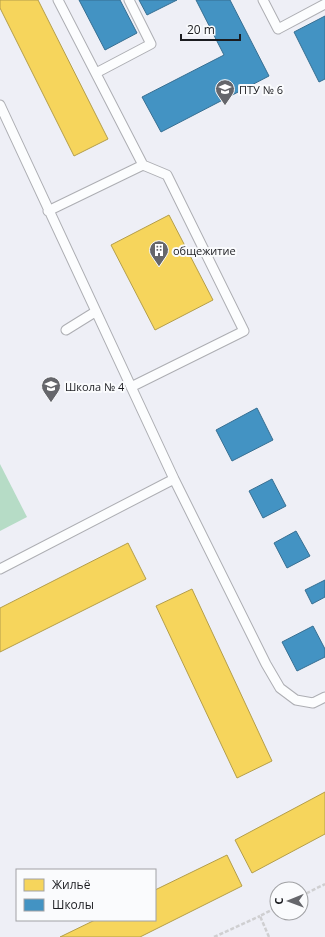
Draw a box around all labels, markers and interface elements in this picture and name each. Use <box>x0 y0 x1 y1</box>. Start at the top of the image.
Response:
scale bar <box>181 16 240 42</box>
text: 20 m <box>187 21 215 38</box>
school or university icon: ПТУ № 6 <box>214 78 236 106</box>
place label: ПТУ № 6 <box>239 82 283 97</box>
building icon: общежитие <box>148 239 170 267</box>
place label: общежитие <box>173 243 236 258</box>
school or university icon: Школа № 4 <box>40 375 62 403</box>
place label: Школа № 4 <box>65 379 125 394</box>
legend <box>16 869 156 921</box>
text: Жильё <box>52 876 91 893</box>
north arrow <box>269 881 309 921</box>
text: Школы <box>52 896 94 913</box>
text: С <box>271 898 286 905</box>

